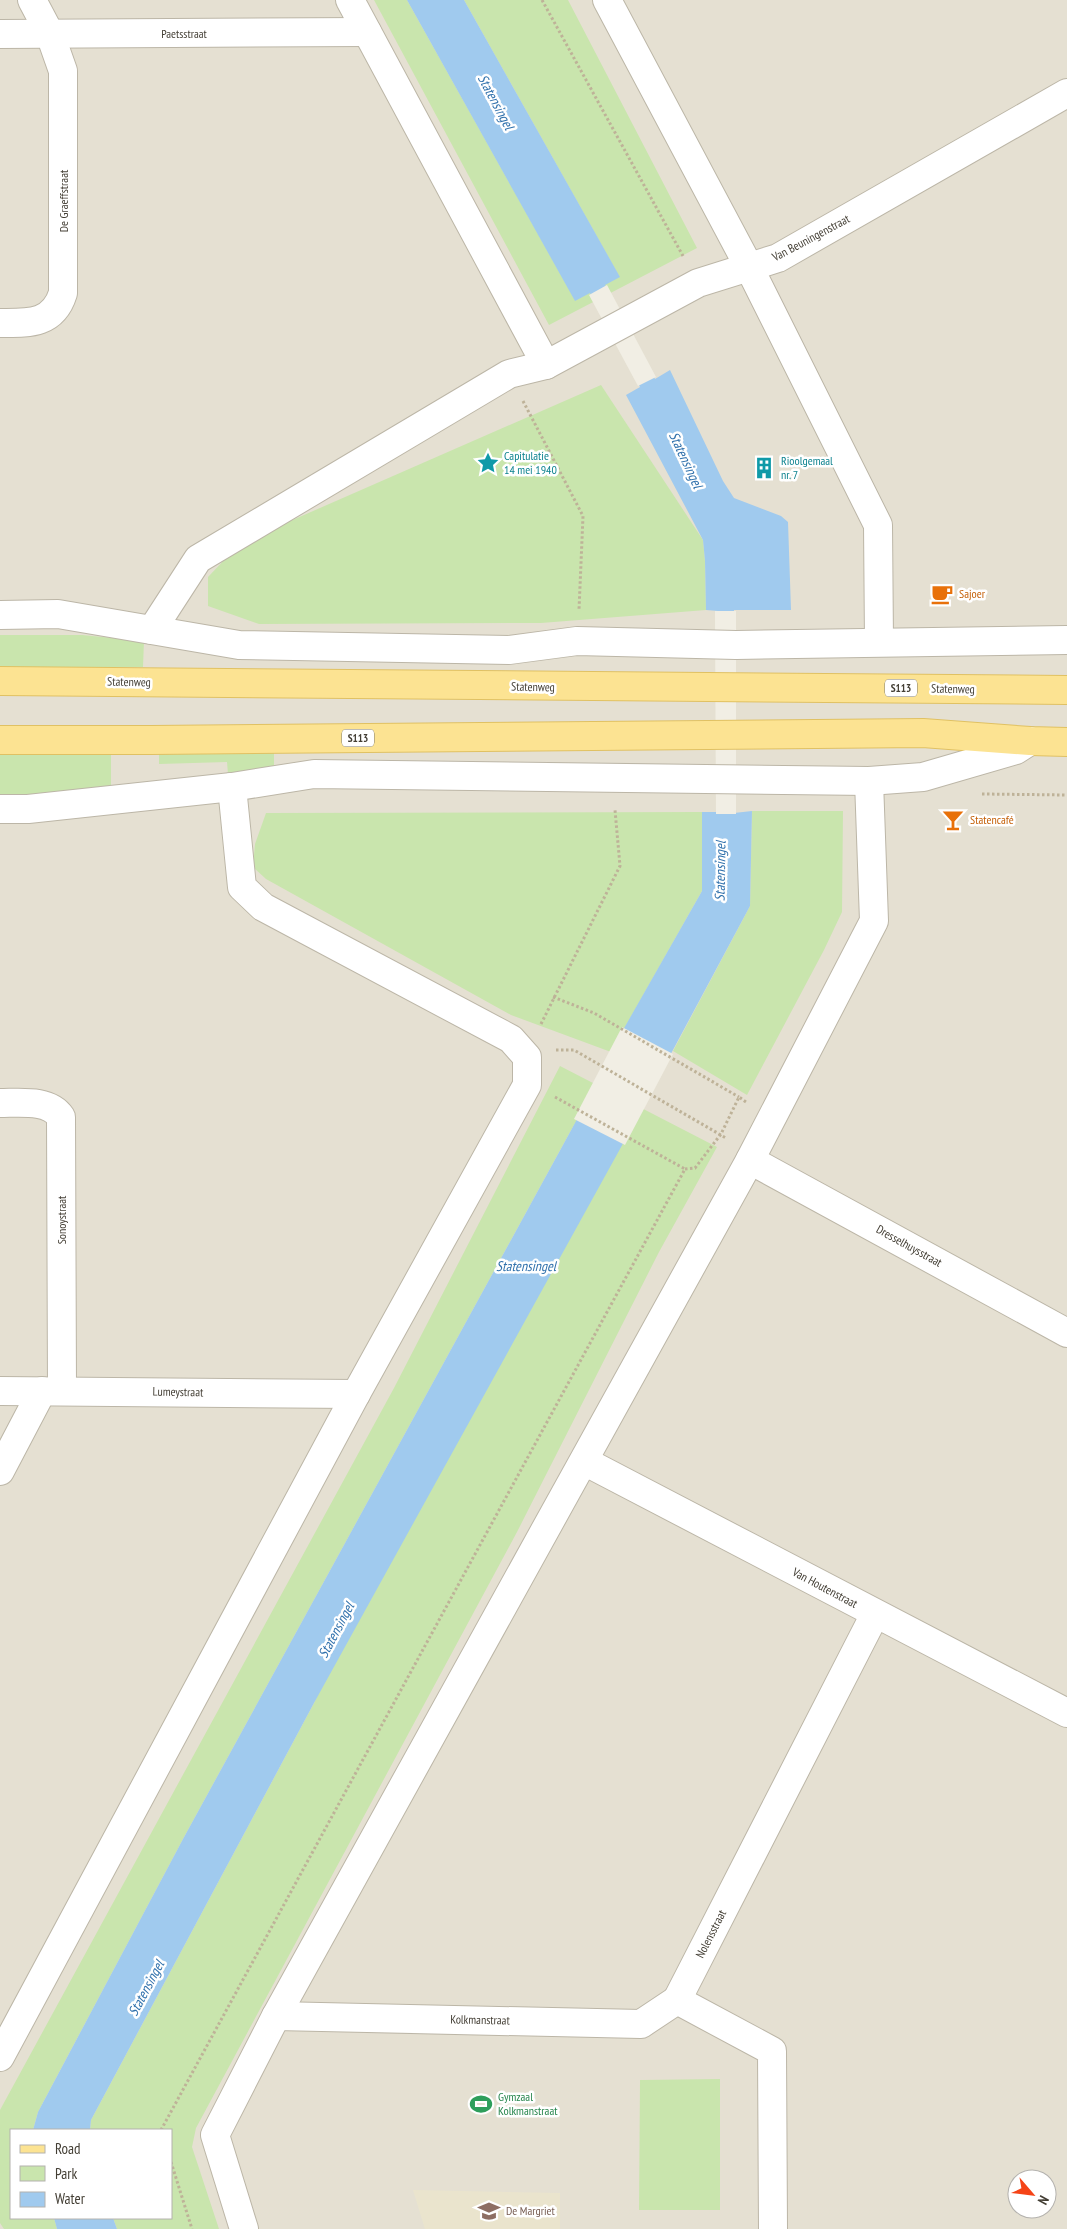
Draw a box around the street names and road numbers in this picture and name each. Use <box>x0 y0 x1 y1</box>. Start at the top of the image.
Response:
street label: Paetsstraat <box>161 26 208 41</box>
street label: De Graeffstraat <box>56 169 71 232</box>
street label: Van Beuningenstraat <box>769 211 853 265</box>
street label: Statenweg <box>107 674 151 689</box>
street label: Statenweg <box>511 679 555 694</box>
road number: S113 <box>885 680 917 696</box>
street label: Statenweg <box>931 681 975 696</box>
road number: S113 <box>342 730 374 746</box>
street label: Sonoystraat <box>54 1195 69 1244</box>
street label: Dresselhuysstraat <box>874 1221 945 1270</box>
street label: Lumeystraat <box>153 1384 204 1399</box>
street label: Van Houtenstraat <box>789 1564 861 1611</box>
street label: Nolensstraat <box>692 1906 729 1960</box>
street label: Kolkmanstraat <box>450 2011 511 2028</box>

